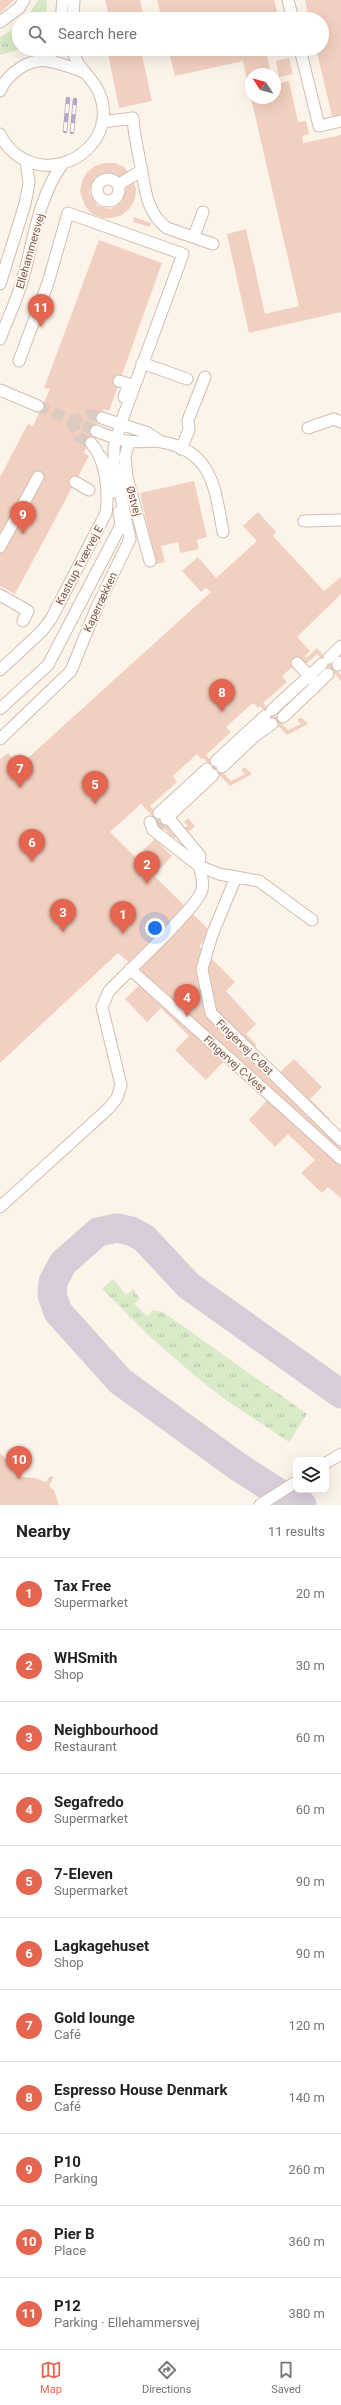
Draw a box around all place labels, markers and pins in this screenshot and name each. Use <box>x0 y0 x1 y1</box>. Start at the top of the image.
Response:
pin: 11 <box>28 294 54 327</box>
pin: 9 <box>10 501 36 534</box>
pin: 8 <box>209 679 235 712</box>
pin: 7 <box>7 755 33 788</box>
pin: 5 <box>82 771 108 804</box>
pin: 6 <box>19 829 45 862</box>
pin: 2 <box>134 851 160 884</box>
pin: 3 <box>50 899 76 932</box>
pin: 1 <box>110 901 136 934</box>
pin: 4 <box>174 984 200 1017</box>
pin: 10 <box>6 1446 32 1479</box>

